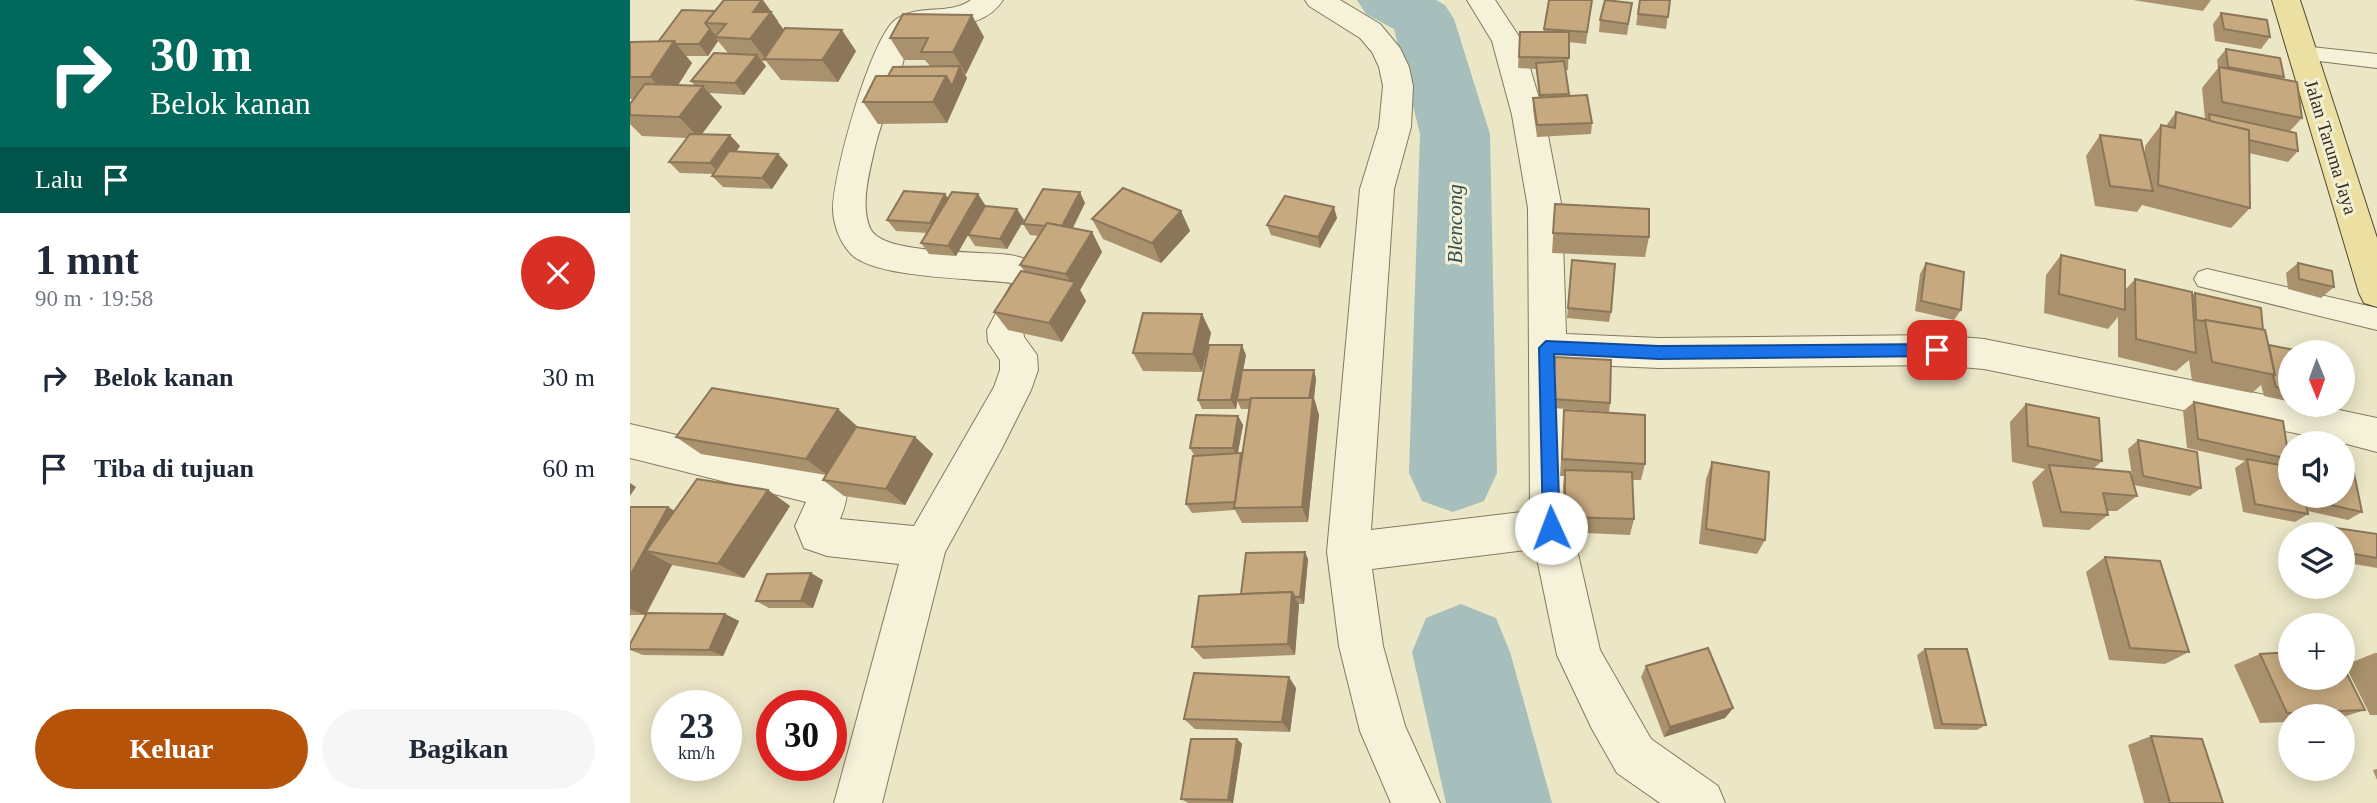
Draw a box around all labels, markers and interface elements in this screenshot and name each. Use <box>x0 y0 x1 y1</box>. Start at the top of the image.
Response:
text: 30 m <box>150 27 252 82</box>
icon: right <box>35 28 126 119</box>
street label: Jalan Taruma Jaya <box>2301 77 2362 217</box>
text: Belok kanan <box>150 85 311 121</box>
icon: arrive <box>97 161 135 199</box>
text: Lalu <box>35 165 83 194</box>
water label: Blencong <box>1443 184 1467 264</box>
button: close <box>521 236 595 310</box>
text: 1 mnt <box>35 237 139 283</box>
text: 90 m · 19:58 <box>35 286 153 311</box>
pin <box>1907 320 1967 380</box>
icon: arrive <box>1918 331 1956 369</box>
north arrow <box>2278 340 2356 416</box>
map controls <box>2278 340 2355 781</box>
icon: right <box>35 359 73 397</box>
text: Belok kanan <box>94 363 233 392</box>
text: 30 m <box>542 363 595 392</box>
button: sound <box>2278 431 2355 508</box>
icon: arrive <box>35 450 73 488</box>
text: Tiba di tujuan <box>94 454 254 483</box>
text: 60 m <box>542 454 595 483</box>
position arrow <box>1514 491 1588 565</box>
button: layers <box>2278 522 2355 599</box>
button: + <box>2278 613 2355 690</box>
speed limit sign: 30 <box>756 690 847 781</box>
button: − <box>2278 704 2355 781</box>
text: 23 <box>679 707 714 746</box>
button: Keluar <box>35 709 308 789</box>
button: Bagikan <box>322 709 595 789</box>
text: km/h <box>678 743 715 763</box>

